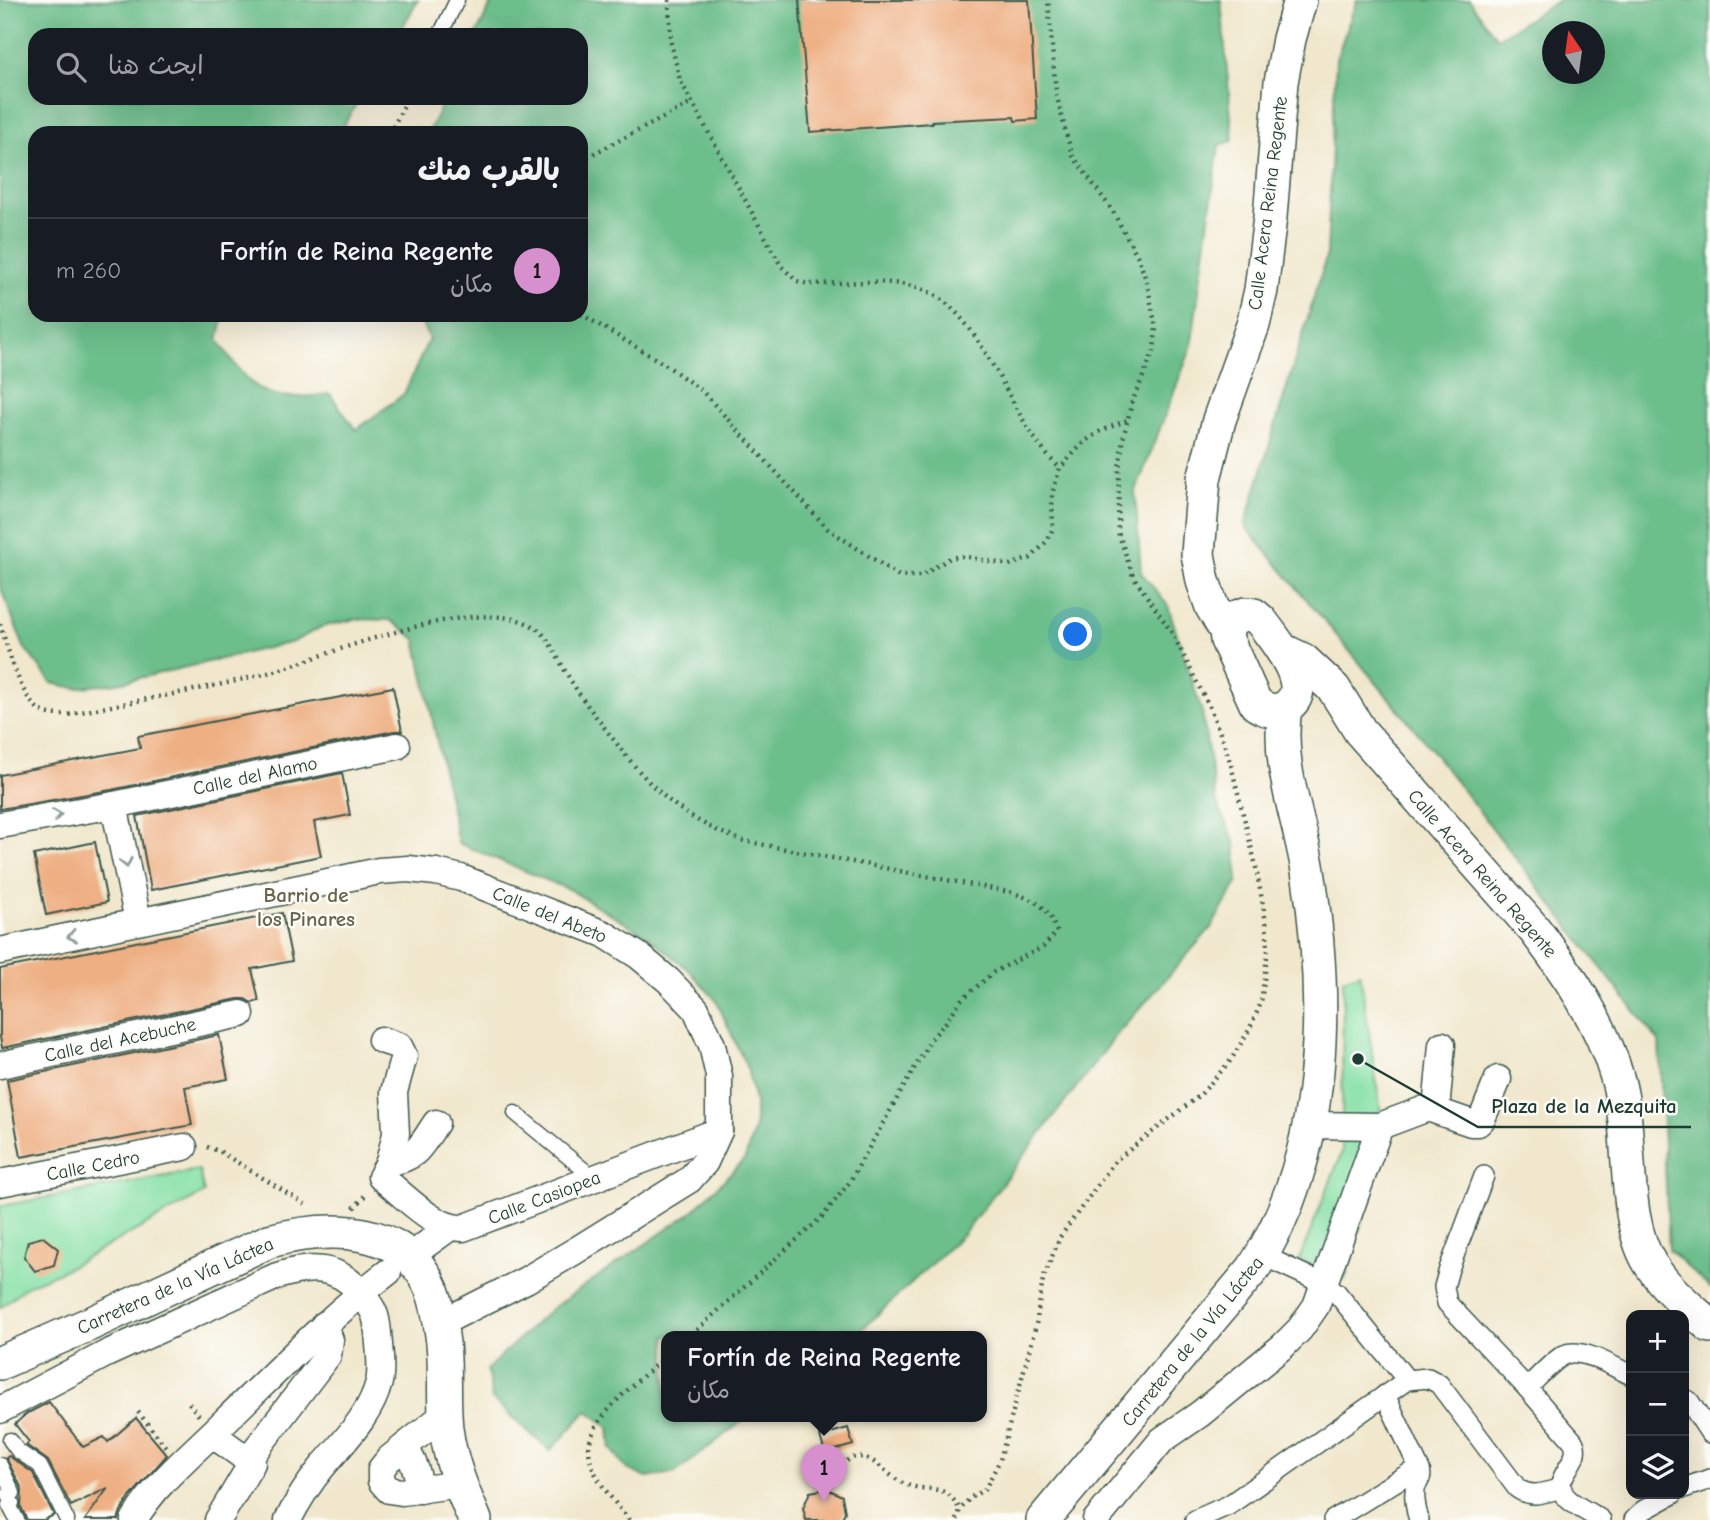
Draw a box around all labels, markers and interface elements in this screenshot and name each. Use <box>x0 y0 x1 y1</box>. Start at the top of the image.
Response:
north arrow <box>1542 21 1605 84</box>
search box <box>28 28 588 105</box>
icon: search <box>52 48 90 86</box>
text: ابحث هنا <box>108 51 204 81</box>
street label: Calle Acera Reina Regente <box>1244 95 1292 311</box>
text: بالقرب منك <box>418 153 560 188</box>
text: Fortín de Reina Regente <box>220 237 493 267</box>
text: 260 m <box>56 257 121 284</box>
text: 1 <box>532 257 542 284</box>
text: مكان <box>450 271 493 298</box>
your location <box>1058 617 1092 651</box>
street label: Calle del Alamo <box>191 752 319 800</box>
street label: Calle Acera Reina Regente <box>1403 785 1561 962</box>
one-way arrow <box>51 808 63 823</box>
one-way arrow <box>118 857 133 869</box>
street label: Calle del Abeto <box>489 882 610 948</box>
district label: Barrio de los Pinares <box>257 883 355 931</box>
one-way arrow <box>66 927 78 942</box>
street label: Calle del Acebuche <box>42 1013 198 1067</box>
callout: Plaza de la Mezquita <box>1478 1085 1691 1127</box>
text: Plaza de la Mezquita <box>1491 1094 1677 1118</box>
street label: Calle Cedro <box>45 1146 142 1186</box>
street label: Calle Casiopea <box>485 1166 604 1229</box>
street label: Carretera de la Vía Láctea <box>74 1233 277 1339</box>
street label: Carretera de la Vía Láctea <box>1117 1252 1268 1431</box>
map controls <box>1626 1310 1689 1499</box>
button: + <box>1626 1310 1689 1373</box>
popup <box>661 1331 987 1422</box>
text: Fortín de Reina Regente <box>687 1343 961 1373</box>
button: − <box>1626 1373 1689 1436</box>
text: مكان <box>687 1377 730 1404</box>
button: layers <box>1626 1436 1689 1499</box>
pin: 1 <box>801 1444 847 1502</box>

